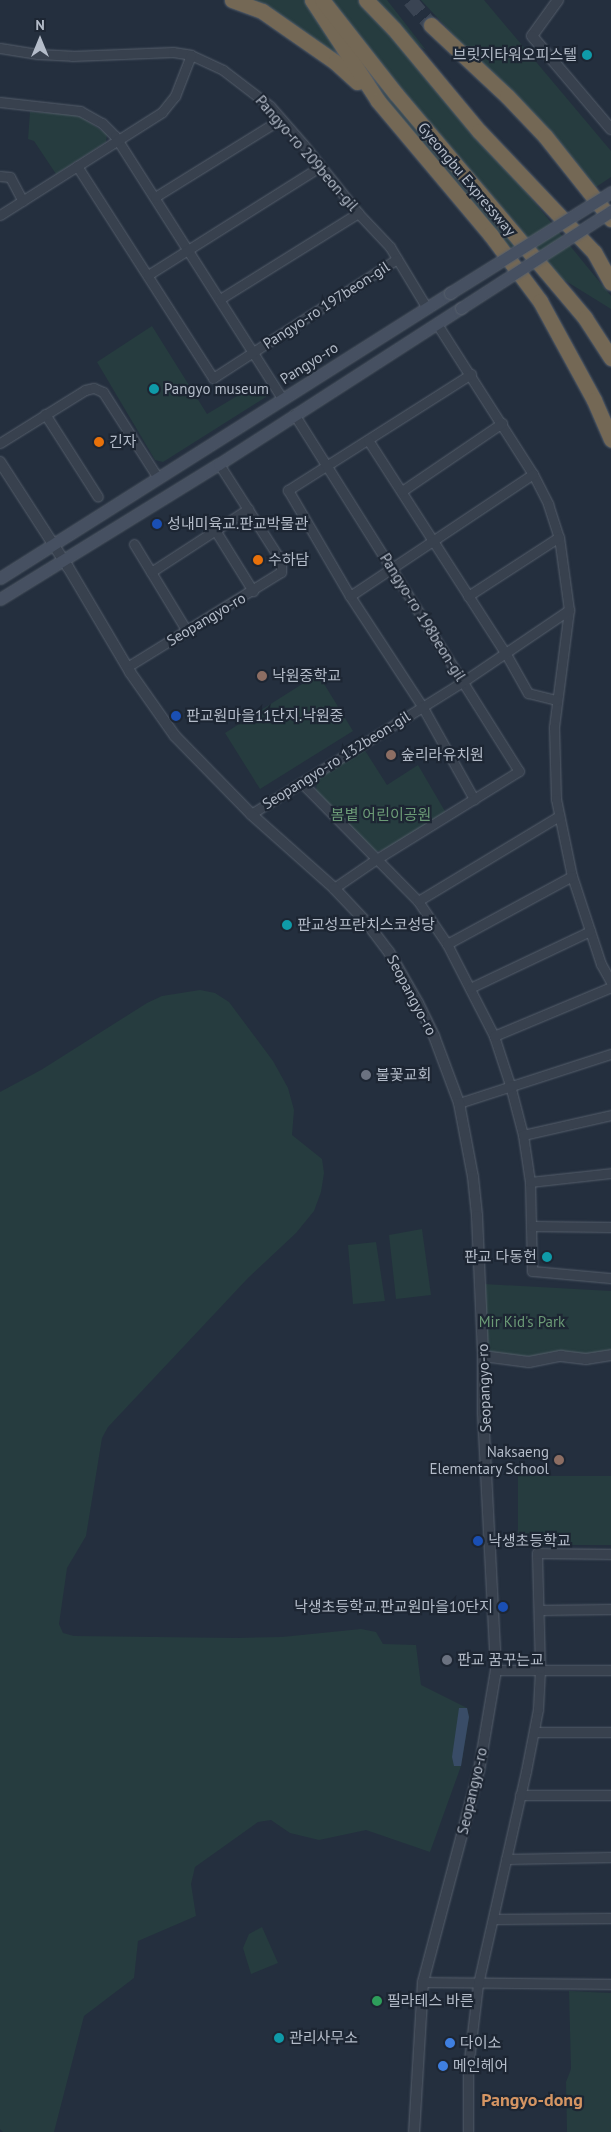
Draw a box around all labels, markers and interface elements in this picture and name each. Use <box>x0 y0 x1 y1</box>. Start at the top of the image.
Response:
north arrow <box>15 15 65 65</box>
text: N <box>35 16 45 34</box>
place label: 브릿지타워오피스텔 <box>453 46 577 64</box>
marker: 브릿지타워오피스텔 <box>581 49 593 61</box>
street label: Pangyo-ro 209beon-gil <box>252 92 362 214</box>
street label: Gyeongbu Expressway <box>414 119 520 239</box>
street label: Pangyo-ro 197beon-gil <box>259 257 393 353</box>
street label: Pangyo-ro <box>277 338 341 388</box>
place label: Pangyo museum <box>164 380 269 398</box>
marker: Pangyo museum <box>148 383 160 395</box>
place label: 긴자 <box>109 433 137 451</box>
marker: 긴자 <box>93 436 105 448</box>
place label: 성내미육교.판교박물관 <box>167 515 308 533</box>
marker: 성내미육교.판교박물관 <box>151 518 163 530</box>
street label: Pangyo-ro 198beon-gil <box>376 550 470 684</box>
place label: 수하담 <box>268 551 309 569</box>
marker: 수하담 <box>252 554 264 566</box>
street label: Seopangyo-ro <box>163 588 249 650</box>
place label: 낙원중학교 <box>272 667 341 685</box>
marker: 낙원중학교 <box>256 670 268 682</box>
place label: 판교원마을11단지.낙원중 <box>186 707 344 725</box>
street label: Seopangyo-ro 132beon-gil <box>259 707 413 813</box>
marker: 판교원마을11단지.낙원중 <box>170 710 182 722</box>
place label: 숲리라유치원 <box>401 746 484 764</box>
marker: 숲리라유치원 <box>385 749 397 761</box>
park label: 봄볕 어린이공원 <box>331 806 431 824</box>
place label: 판교성프란치스코성당 <box>297 916 435 934</box>
marker: 판교성프란치스코성당 <box>281 919 293 931</box>
street label: Seopangyo-ro <box>383 952 441 1038</box>
place label: 불꽃교회 <box>376 1066 431 1084</box>
marker: 불꽃교회 <box>360 1069 372 1081</box>
place label: 판교 다동헌 <box>464 1248 537 1266</box>
marker: 판교 다동헌 <box>541 1251 553 1263</box>
park label: Mir Kid's Park <box>479 1313 565 1331</box>
street label: Seopangyo-ro <box>473 1343 495 1433</box>
place label: Naksaeng Elementary School <box>429 1442 549 1477</box>
marker: Naksaeng Elementary School <box>553 1454 565 1466</box>
place label: 낙생초등학교 <box>488 1532 571 1550</box>
marker: 낙생초등학교 <box>472 1535 484 1547</box>
place label: 낙생초등학교.판교원마을10단지 <box>294 1598 493 1616</box>
marker: 낙생초등학교.판교원마을10단지 <box>497 1601 509 1613</box>
place label: 판교 꿈꾸는교 <box>457 1651 544 1669</box>
marker: 판교 꿈꾸는교 <box>441 1654 453 1666</box>
street label: Seopangyo-ro <box>453 1746 491 1836</box>
place label: 필라테스 바른 <box>387 1992 474 2010</box>
marker: 필라테스 바른 <box>371 1995 383 2007</box>
place label: 관리사무소 <box>289 2029 358 2047</box>
marker: 관리사무소 <box>273 2032 285 2044</box>
place label: 다이소 <box>460 2034 501 2052</box>
marker: 다이소 <box>444 2037 456 2049</box>
place label: 메인헤어 <box>453 2057 508 2075</box>
marker: 메인헤어 <box>437 2060 449 2072</box>
district label: Pangyo-dong <box>481 2089 583 2111</box>

